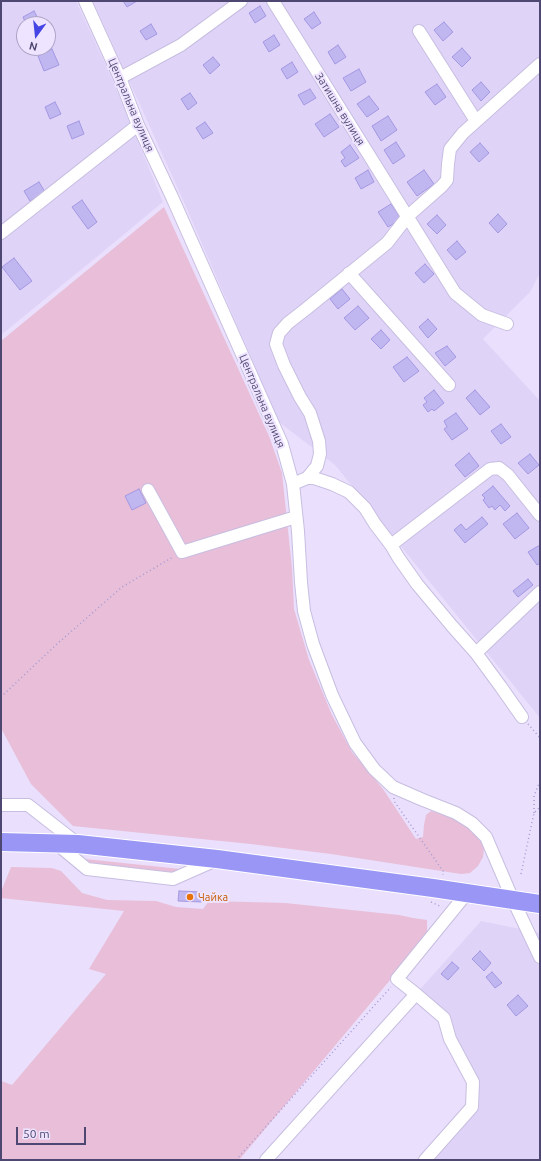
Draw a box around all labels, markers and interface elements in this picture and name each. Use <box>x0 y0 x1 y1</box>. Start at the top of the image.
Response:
north arrow <box>16 16 56 56</box>
text: N <box>28 40 39 53</box>
street label: Центральна вулиця <box>105 56 157 154</box>
street label: Затишна вулиця <box>312 70 368 148</box>
street label: Центральна вулиця <box>236 352 288 450</box>
place label: Чайка <box>198 890 228 904</box>
marker: Чайка <box>185 892 195 902</box>
scale bar <box>18 1119 88 1145</box>
text: 50 m <box>23 1127 50 1140</box>

